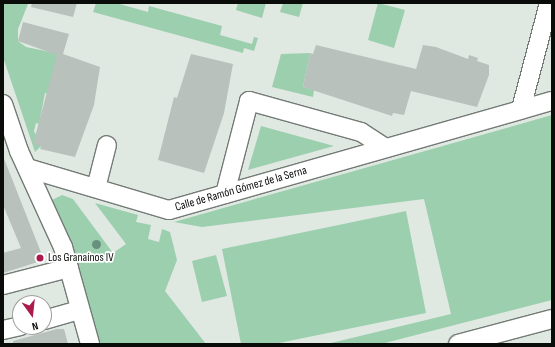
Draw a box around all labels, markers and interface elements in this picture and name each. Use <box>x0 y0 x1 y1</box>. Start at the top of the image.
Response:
street label: Calle de Ramón Gómez de la Serna <box>174 163 308 215</box>
place label: Los Granaínos IV <box>48 251 114 265</box>
marker: Los Granaínos IV <box>35 253 45 263</box>
north arrow <box>12 295 52 335</box>
text: N <box>30 319 39 333</box>

